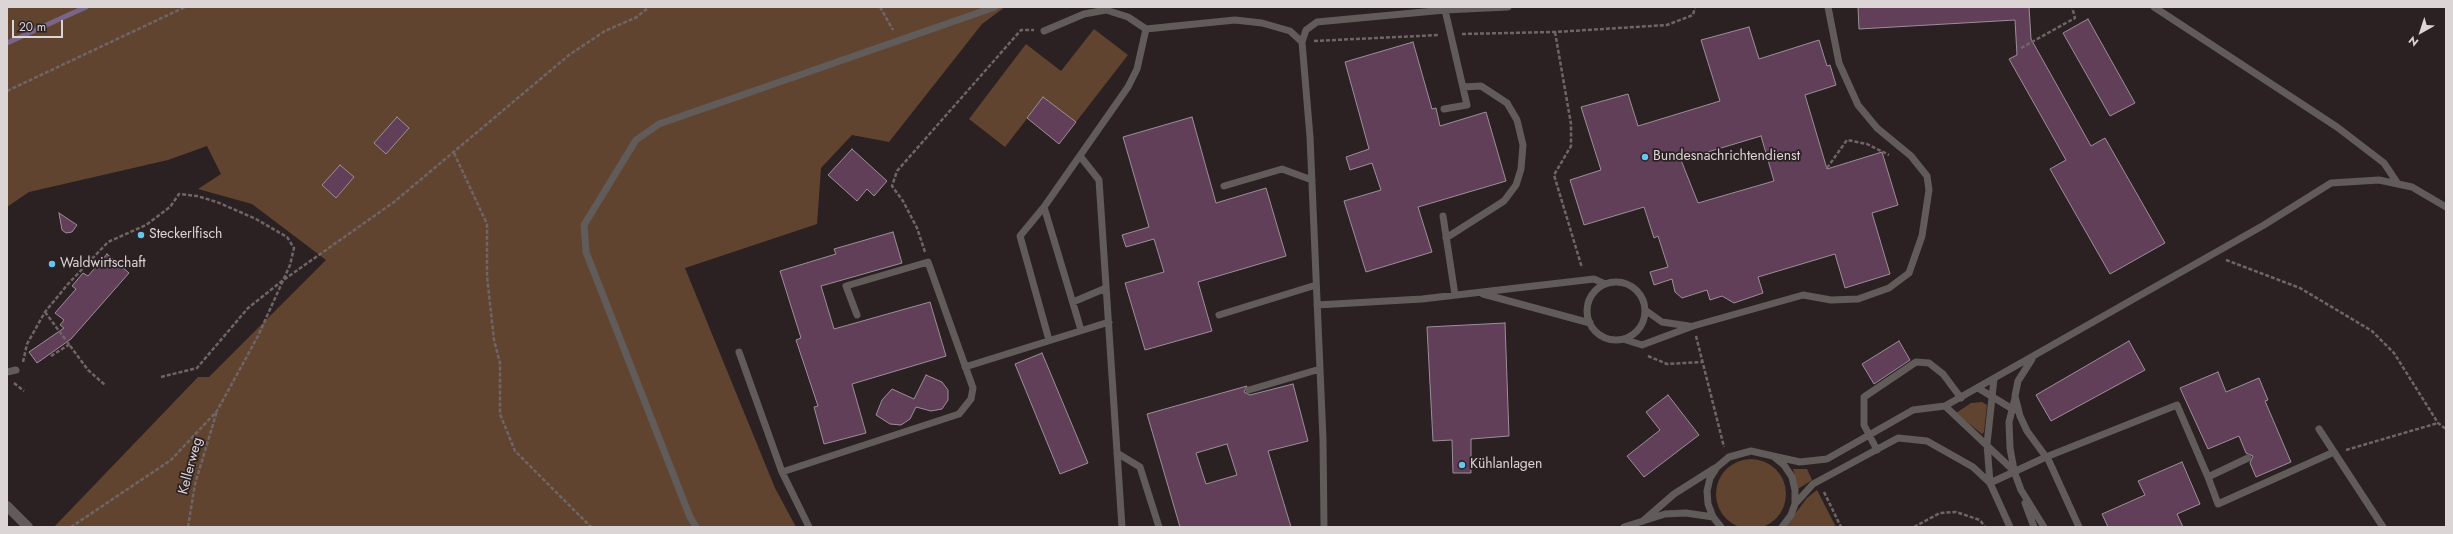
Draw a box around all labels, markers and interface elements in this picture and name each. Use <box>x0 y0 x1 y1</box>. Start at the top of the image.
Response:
scale bar <box>14 12 65 38</box>
north arrow <box>2401 12 2441 52</box>
text: 20 m <box>19 18 46 36</box>
text: N <box>2405 32 2422 50</box>
place label: Bundesnachrichtendienst <box>1653 149 1800 165</box>
marker: Bundesnachrichtendienst <box>1640 152 1650 162</box>
place label: Steckerlfisch <box>149 227 222 243</box>
marker: Steckerlfisch <box>136 230 146 240</box>
place label: Waldwirtschaft <box>60 256 145 272</box>
marker: Waldwirtschaft <box>47 259 57 269</box>
street label: Kellerweg <box>175 436 207 496</box>
place label: Kühlanlagen <box>1470 457 1542 473</box>
marker: Kühlanlagen <box>1457 460 1467 470</box>

